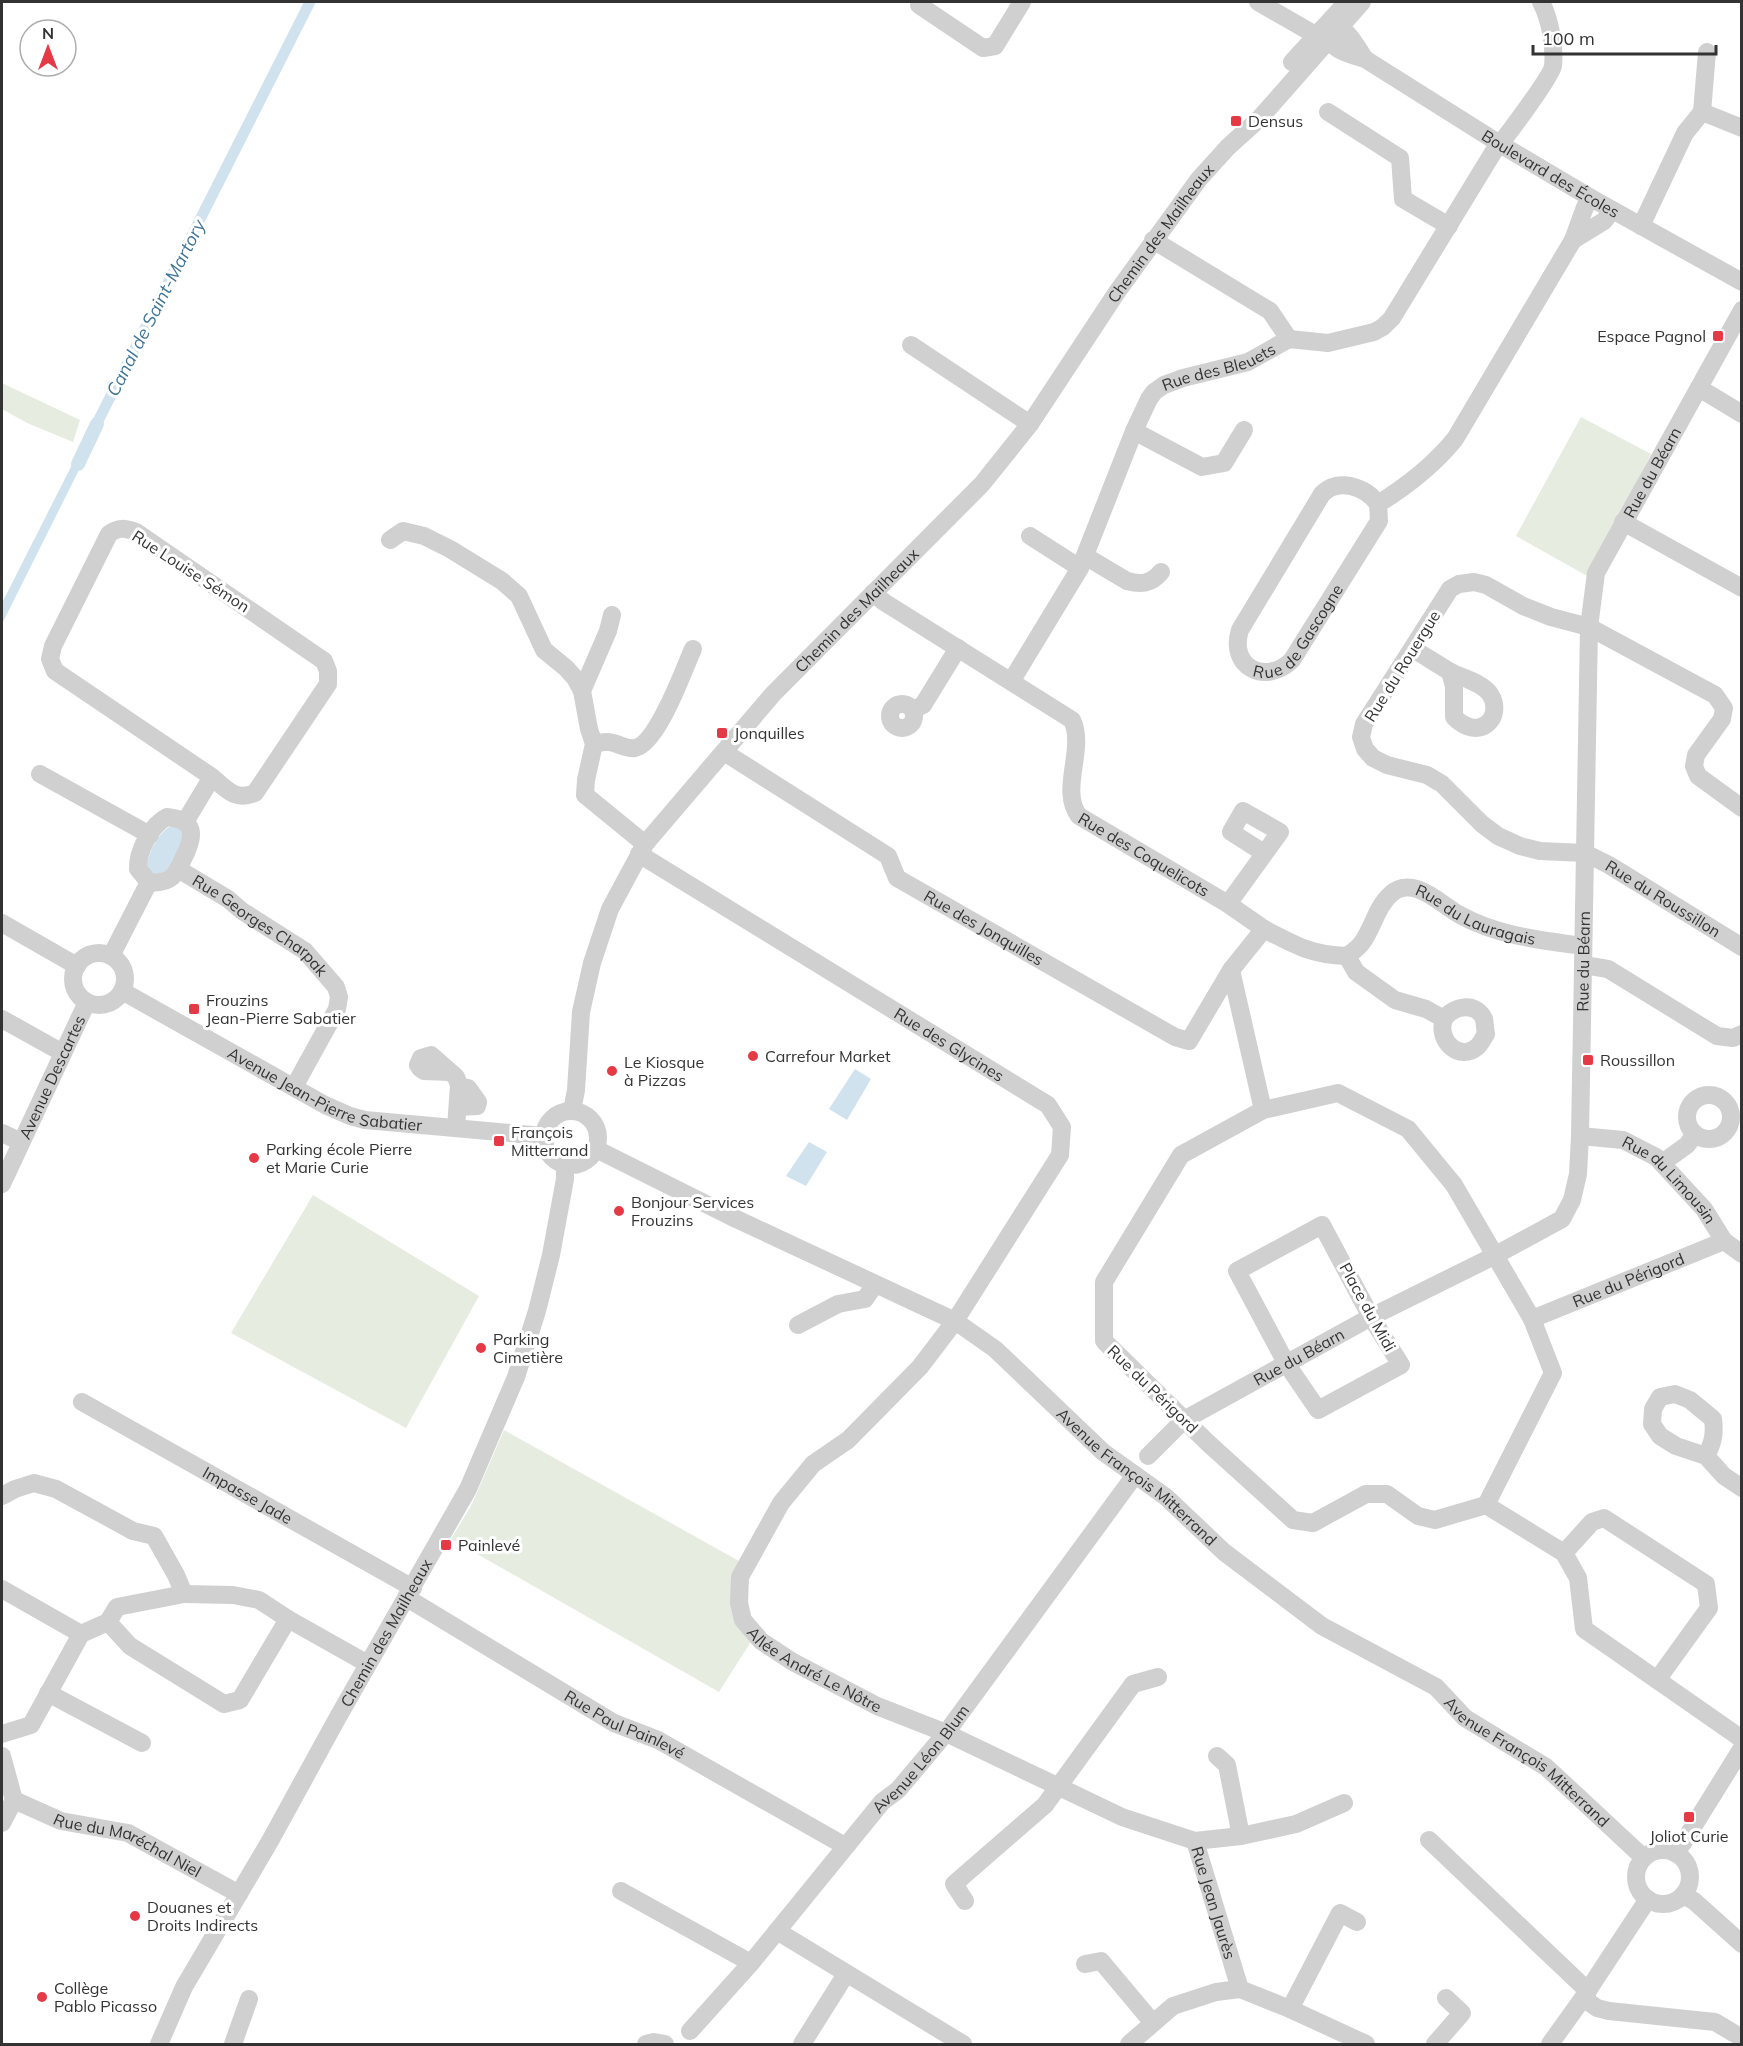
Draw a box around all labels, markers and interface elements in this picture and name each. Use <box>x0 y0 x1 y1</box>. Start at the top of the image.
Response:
north arrow <box>18 18 78 78</box>
scale bar <box>1533 18 1716 56</box>
text: N <box>42 23 54 43</box>
text: 100 m <box>1542 27 1595 50</box>
place label: Densus <box>1248 111 1303 131</box>
marker: Densus <box>1229 114 1243 128</box>
street label: Boulevard des Écoles <box>1478 125 1623 222</box>
street label: Chemin des Mailheaux <box>1103 159 1218 306</box>
water label: Canal de Saint-Martory <box>101 214 211 400</box>
place label: Espace Pagnol <box>1597 326 1706 346</box>
marker: Espace Pagnol <box>1711 329 1725 343</box>
street label: Rue des Bleuets <box>1159 339 1279 395</box>
street label: Rue du Béarn <box>1619 423 1685 521</box>
street label: Rue Louise Sémon <box>128 526 254 616</box>
street label: Chemin des Mailheaux <box>790 543 923 677</box>
street label: Rue de Gascogne <box>1251 580 1347 682</box>
street label: Rue du Rouergue <box>1360 607 1444 725</box>
place label: Jonquilles <box>734 723 805 743</box>
marker: Jonquilles <box>715 726 729 740</box>
street label: Rue des Coquelicots <box>1075 808 1213 901</box>
street label: Rue du Roussillon <box>1602 855 1724 941</box>
street label: Rue Georges Charpak <box>189 870 332 981</box>
street label: Rue du Lauragais <box>1413 880 1537 949</box>
street label: Rue des Jonquilles <box>921 886 1047 970</box>
street label: Rue du Béarn <box>1572 911 1594 1012</box>
place label: Frouzins Jean-Pierre Sabatier <box>206 990 356 1028</box>
marker: Frouzins Jean-Pierre Sabatier <box>187 1002 201 1016</box>
street label: Rue des Glycines <box>891 1003 1008 1086</box>
street label: Avenue Descartes <box>14 1012 89 1142</box>
street label: Avenue Jean-Pierre Sabatier <box>224 1043 423 1135</box>
place label: Carrefour Market <box>765 1046 891 1066</box>
marker: Carrefour Market <box>746 1049 760 1063</box>
place label: Roussillon <box>1600 1050 1675 1070</box>
place label: Le Kiosque à Pizzas <box>624 1052 704 1090</box>
marker: Roussillon <box>1581 1053 1595 1067</box>
marker: Le Kiosque à Pizzas <box>605 1064 619 1078</box>
place label: François Mitterrand <box>511 1122 588 1160</box>
street label: Rue du Limousin <box>1619 1131 1720 1227</box>
marker: François Mitterrand <box>492 1134 506 1148</box>
place label: Parking école Pierre et Marie Curie <box>266 1139 412 1177</box>
marker: Parking école Pierre et Marie Curie <box>247 1151 261 1165</box>
place label: Bonjour Services Frouzins <box>631 1192 754 1230</box>
marker: Bonjour Services Frouzins <box>612 1204 626 1218</box>
street label: Rue du Périgord <box>1570 1248 1687 1311</box>
street label: Place du Midi <box>1335 1259 1401 1355</box>
street label: Rue du Béarn <box>1250 1324 1348 1390</box>
place label: Parking Cimetière <box>493 1329 563 1367</box>
marker: Parking Cimetière <box>474 1341 488 1355</box>
street label: Rue du Périgord <box>1103 1341 1203 1437</box>
street label: Avenue François Mitterrand <box>1053 1403 1221 1550</box>
street label: Impasse Jade <box>199 1462 296 1528</box>
place label: Painlevé <box>458 1535 520 1555</box>
marker: Painlevé <box>439 1538 453 1552</box>
street label: Chemin des Mailheaux <box>336 1555 436 1711</box>
street label: Allée André Le Nôtre <box>743 1622 885 1717</box>
street label: Rue Paul Painlevé <box>561 1685 688 1763</box>
street label: Avenue François Mitterrand <box>1440 1692 1614 1831</box>
street label: Avenue Léon Blum <box>867 1701 973 1817</box>
street label: Rue du Maréchal Niel <box>50 1809 205 1881</box>
marker: Joliot Curie <box>1682 1810 1696 1824</box>
place label: Joliot Curie <box>1649 1826 1729 1846</box>
street label: Rue Jean Jaurès <box>1187 1844 1240 1962</box>
place label: Douanes et Droits Indirects <box>147 1897 258 1935</box>
marker: Douanes et Droits Indirects <box>128 1909 142 1923</box>
place label: Collège Pablo Picasso <box>54 1978 157 2016</box>
marker: Collège Pablo Picasso <box>35 1990 49 2004</box>

